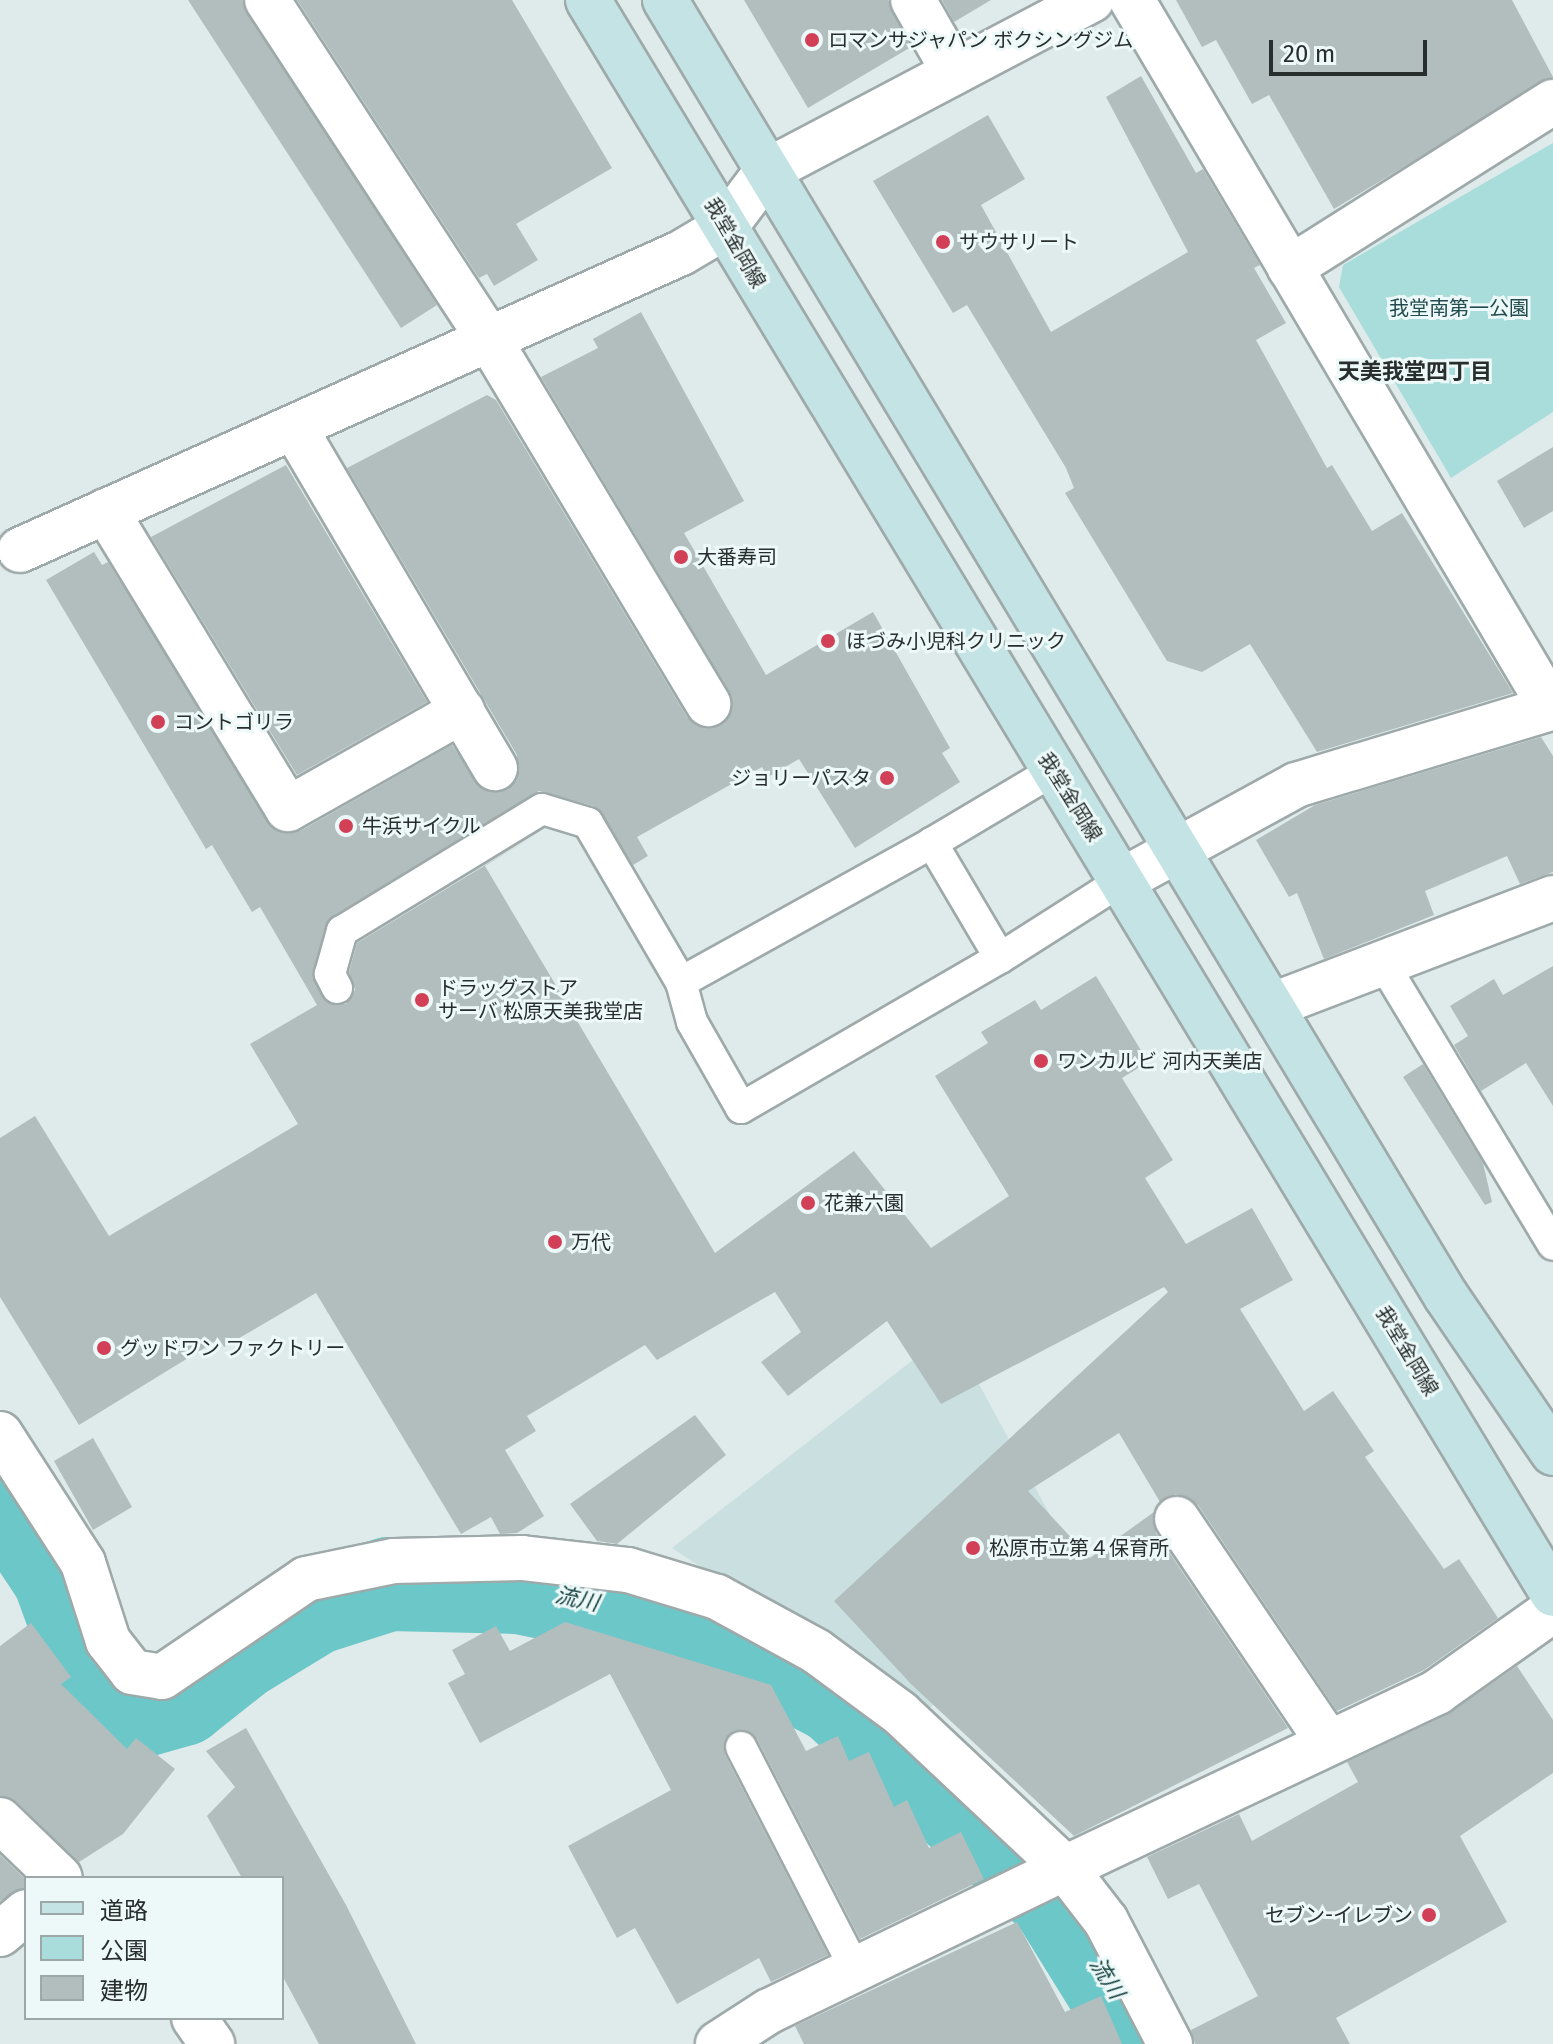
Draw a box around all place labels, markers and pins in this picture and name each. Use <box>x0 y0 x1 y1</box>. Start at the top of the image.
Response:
place label: ロマンサジャパン ボクシングジム <box>828 28 1133 52</box>
marker: ロマンサジャパン ボクシングジム <box>803 31 821 49</box>
place label: サウサリート <box>959 230 1079 254</box>
marker: サウサリート <box>934 233 952 251</box>
place label: 大番寿司 <box>697 545 777 569</box>
marker: 大番寿司 <box>672 548 690 566</box>
place label: ほづみ小児科クリニック <box>846 629 1066 653</box>
marker: ほづみ小児科クリニック <box>817 630 839 652</box>
place label: コントゴリラ <box>174 710 294 734</box>
marker: コントゴリラ <box>149 713 167 731</box>
place label: ジョリーパスタ <box>731 766 871 790</box>
marker: ジョリーパスタ <box>878 769 896 787</box>
place label: 牛浜サイクル <box>362 814 482 838</box>
marker: 牛浜サイクル <box>337 817 355 835</box>
place label: ドラッグストア サーバ 松原天美我堂店 <box>438 976 643 1023</box>
marker: ドラッグストア サーバ 松原天美我堂店 <box>413 991 431 1009</box>
place label: ワンカルビ 河内天美店 <box>1057 1049 1262 1073</box>
marker: ワンカルビ 河内天美店 <box>1032 1052 1050 1070</box>
place label: 花兼六園 <box>824 1191 904 1215</box>
marker: 花兼六園 <box>799 1194 817 1212</box>
place label: 万代 <box>571 1230 611 1254</box>
marker: 万代 <box>546 1233 564 1251</box>
place label: グッドワン ファクトリー <box>120 1336 345 1360</box>
marker: グッドワン ファクトリー <box>95 1339 113 1357</box>
place label: 松原市立第４保育所 <box>989 1536 1169 1560</box>
marker: 松原市立第４保育所 <box>964 1539 982 1557</box>
place label: セブン-イレブン <box>1265 1903 1413 1927</box>
marker: セブン-イレブン <box>1420 1906 1438 1924</box>

